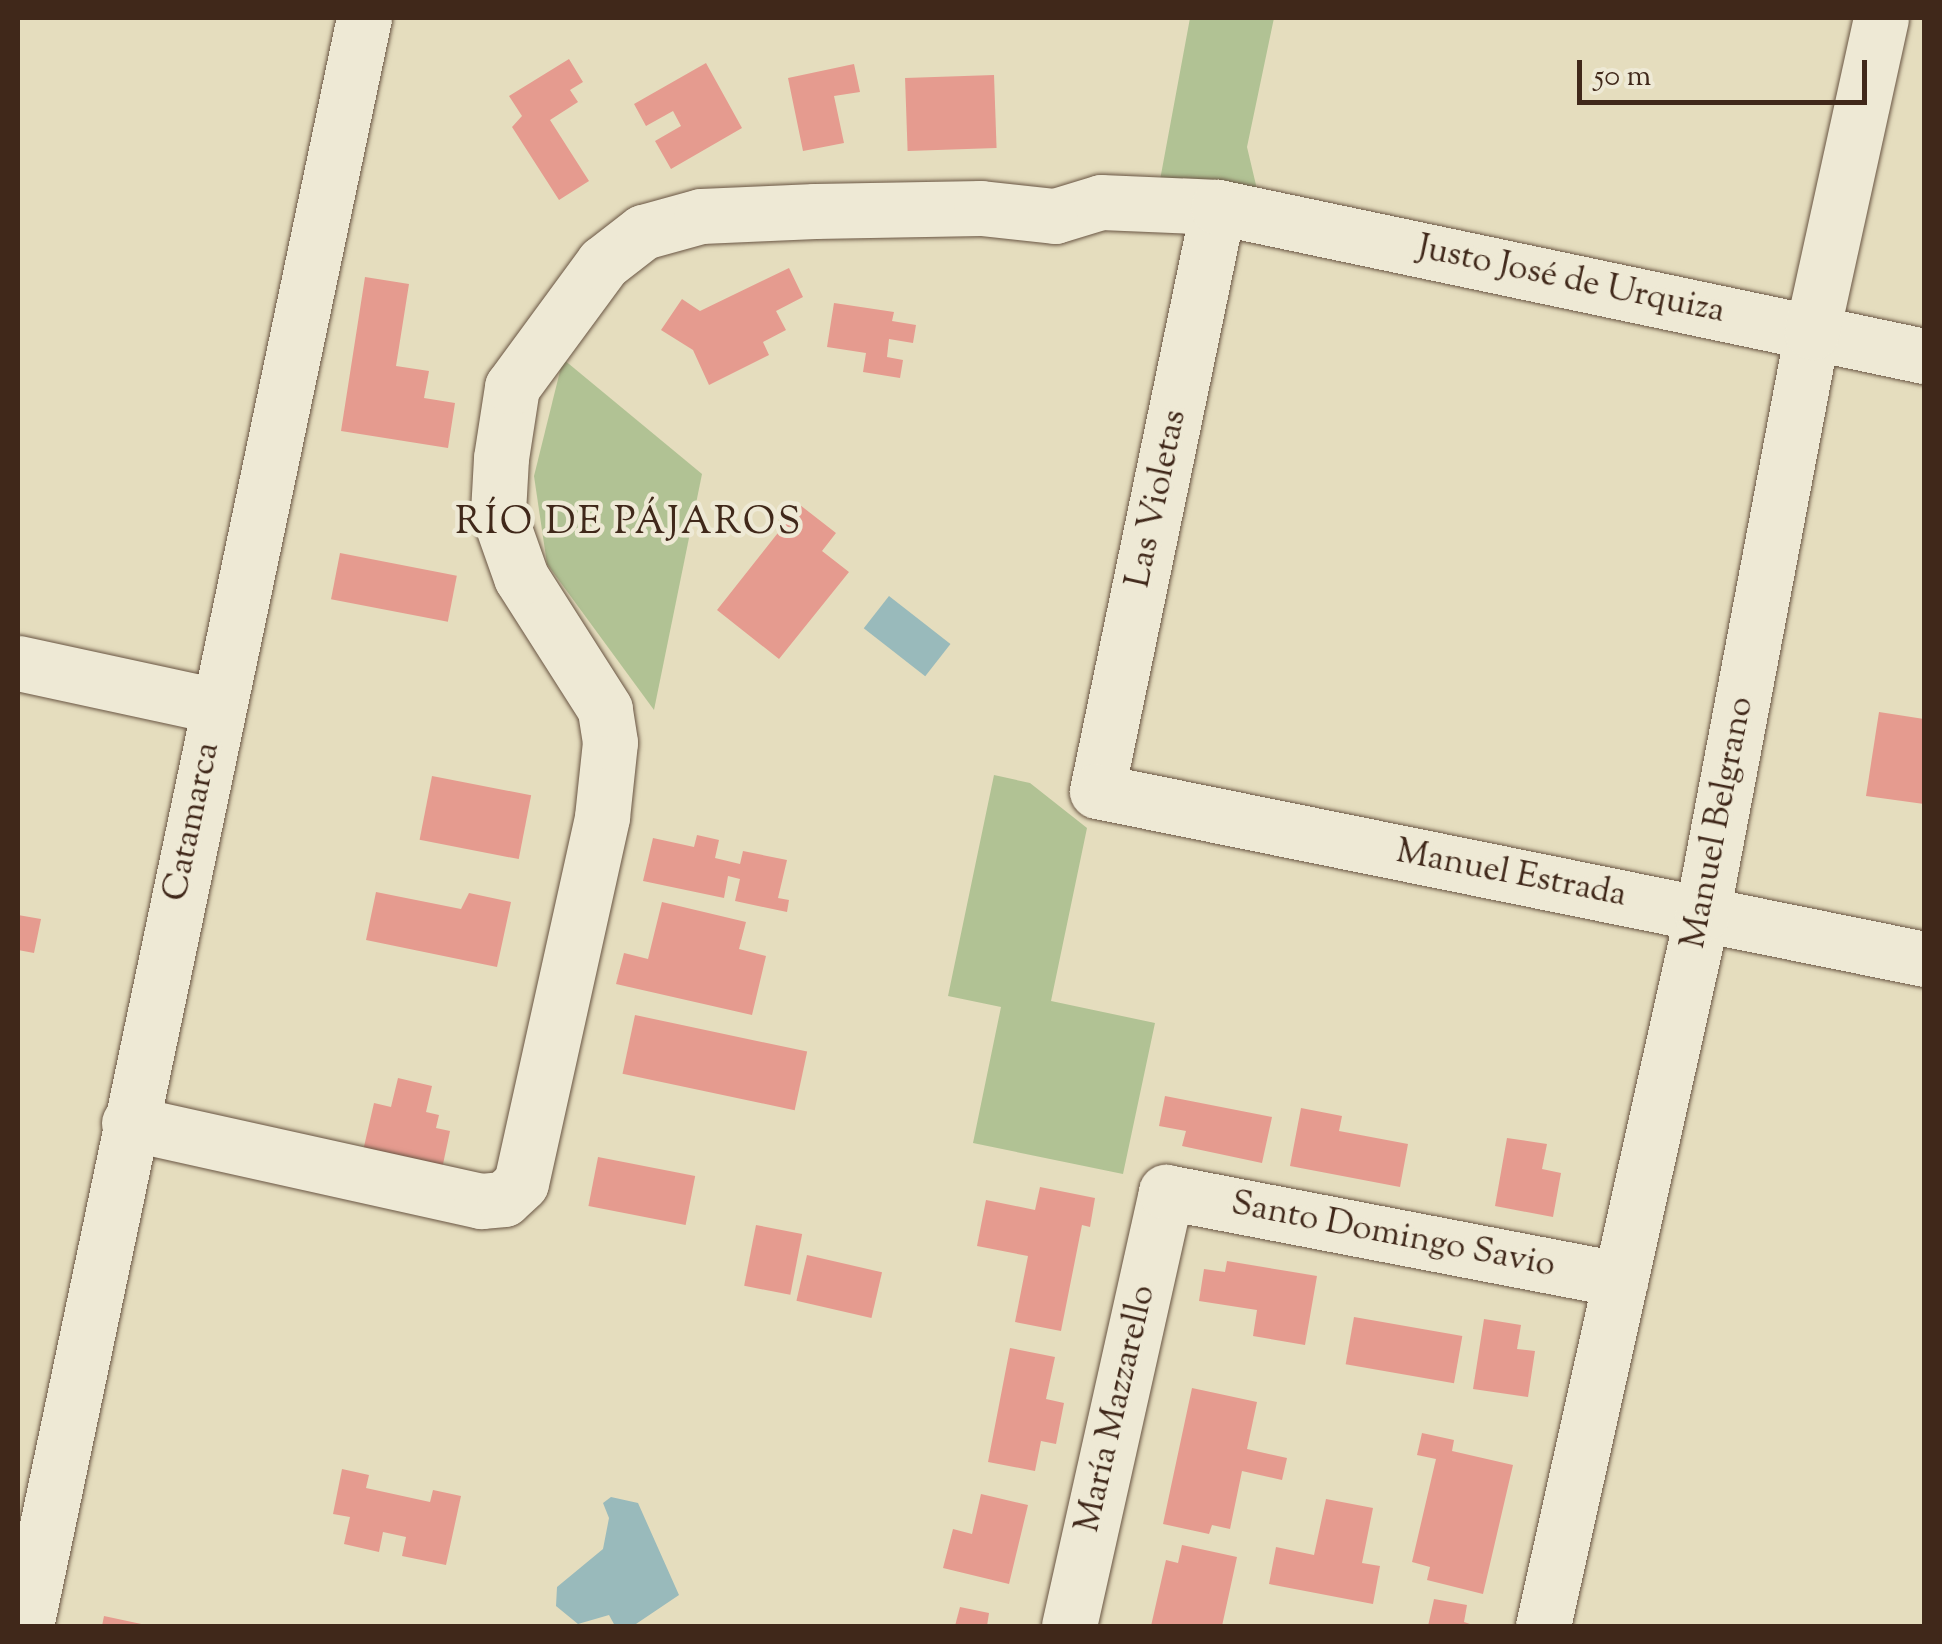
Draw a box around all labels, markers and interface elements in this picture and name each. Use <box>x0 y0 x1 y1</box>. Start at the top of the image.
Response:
scale bar <box>1582 40 1872 102</box>
text: 50 m <box>1594 56 1651 99</box>
street label: Justo José de Urquiza <box>1414 228 1728 334</box>
street label: Las Violetas <box>1119 406 1197 592</box>
district label: RÍO DE PÁJAROS <box>455 502 803 548</box>
street label: Manuel Belgrano <box>1674 694 1764 952</box>
street label: Catamarca <box>156 739 230 905</box>
street label: Manuel Estrada <box>1392 832 1630 918</box>
street label: Santo Domingo Savio <box>1227 1184 1559 1288</box>
street label: María Mazzarello <box>1068 1281 1166 1537</box>

